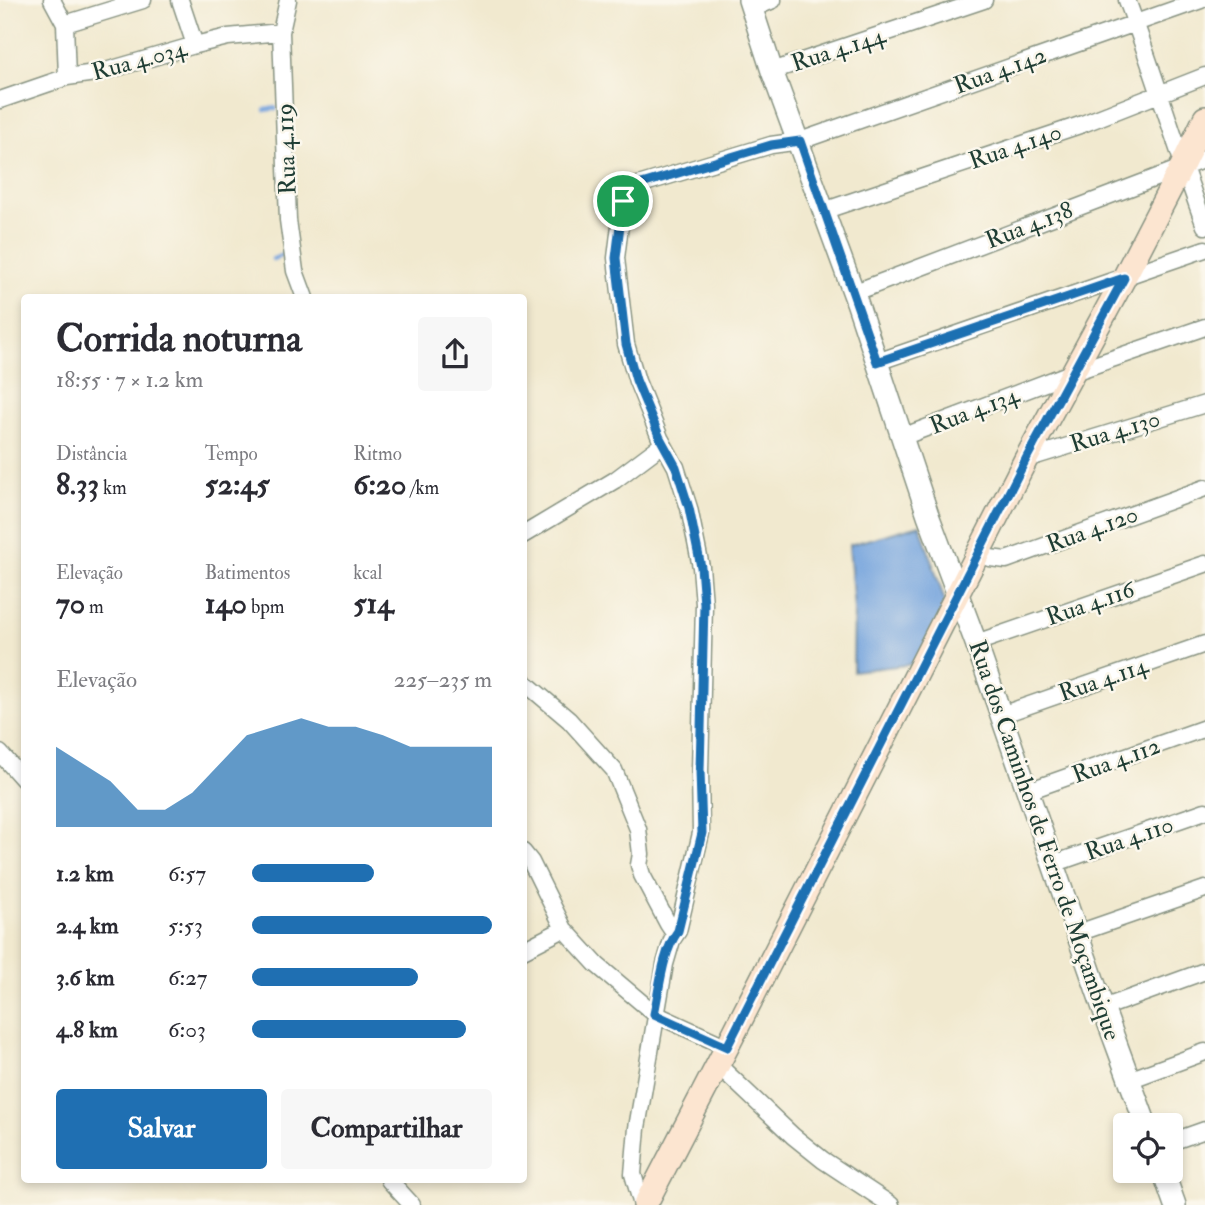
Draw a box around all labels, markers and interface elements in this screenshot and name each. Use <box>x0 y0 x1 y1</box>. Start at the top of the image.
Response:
street label: Rua 4.144 <box>787 19 890 79</box>
street label: Rua 4.034 <box>88 33 191 88</box>
street label: Rua 4.142 <box>950 39 1051 101</box>
street label: Rua 4.119 <box>269 103 304 195</box>
street label: Rua 4.140 <box>965 116 1066 177</box>
pin <box>593 171 653 231</box>
icon: arrive <box>604 182 642 220</box>
street label: Rua 4.138 <box>981 195 1077 256</box>
text: Corrida noturna <box>56 315 302 363</box>
button: share <box>418 317 492 391</box>
text: 18:55 · 7 × 1.2 km <box>56 365 203 394</box>
street label: Rua 4.134 <box>925 379 1024 442</box>
street label: Rua 4.130 <box>1066 403 1164 460</box>
text: Distância <box>56 442 127 466</box>
text: Tempo <box>205 442 258 466</box>
text: Ritmo <box>353 442 402 466</box>
text: 8.33 <box>56 466 99 503</box>
text: 52:45 <box>205 466 270 503</box>
text: 6:20 <box>353 466 406 503</box>
text: km <box>99 476 127 500</box>
text: /km <box>406 476 439 500</box>
street label: Rua 4.120 <box>1042 499 1142 560</box>
text: Elevação <box>56 561 123 585</box>
text: Batimentos <box>205 561 290 585</box>
text: kcal <box>353 561 382 585</box>
street label: Rua 4.116 <box>1042 573 1140 633</box>
text: 70 <box>56 585 85 622</box>
text: 140 <box>205 585 247 622</box>
text: 514 <box>353 585 393 622</box>
text: m <box>85 595 104 619</box>
text: bpm <box>247 595 285 619</box>
street label: Rua dos Caminhos de Ferro de Moçambique <box>961 636 1128 1044</box>
street label: Rua 4.114 <box>1054 649 1153 709</box>
text: Elevação <box>56 665 137 694</box>
text: 225–235 m <box>394 665 492 694</box>
street label: Rua 4.112 <box>1068 730 1165 791</box>
street label: Rua 4.110 <box>1081 809 1178 868</box>
text: 1.2 km <box>56 859 114 888</box>
text: 6:57 <box>168 859 206 888</box>
text: 2.4 km <box>56 911 119 940</box>
text: 5:53 <box>168 911 203 940</box>
text: 3.6 km <box>56 963 115 992</box>
text: 6:27 <box>168 963 207 992</box>
text: 4.8 km <box>56 1015 118 1044</box>
text: 6:03 <box>168 1015 206 1044</box>
button: Salvar <box>56 1089 267 1169</box>
button: Compartilhar <box>281 1089 492 1169</box>
map controls <box>1113 1113 1183 1183</box>
button: locate <box>1113 1113 1183 1183</box>

